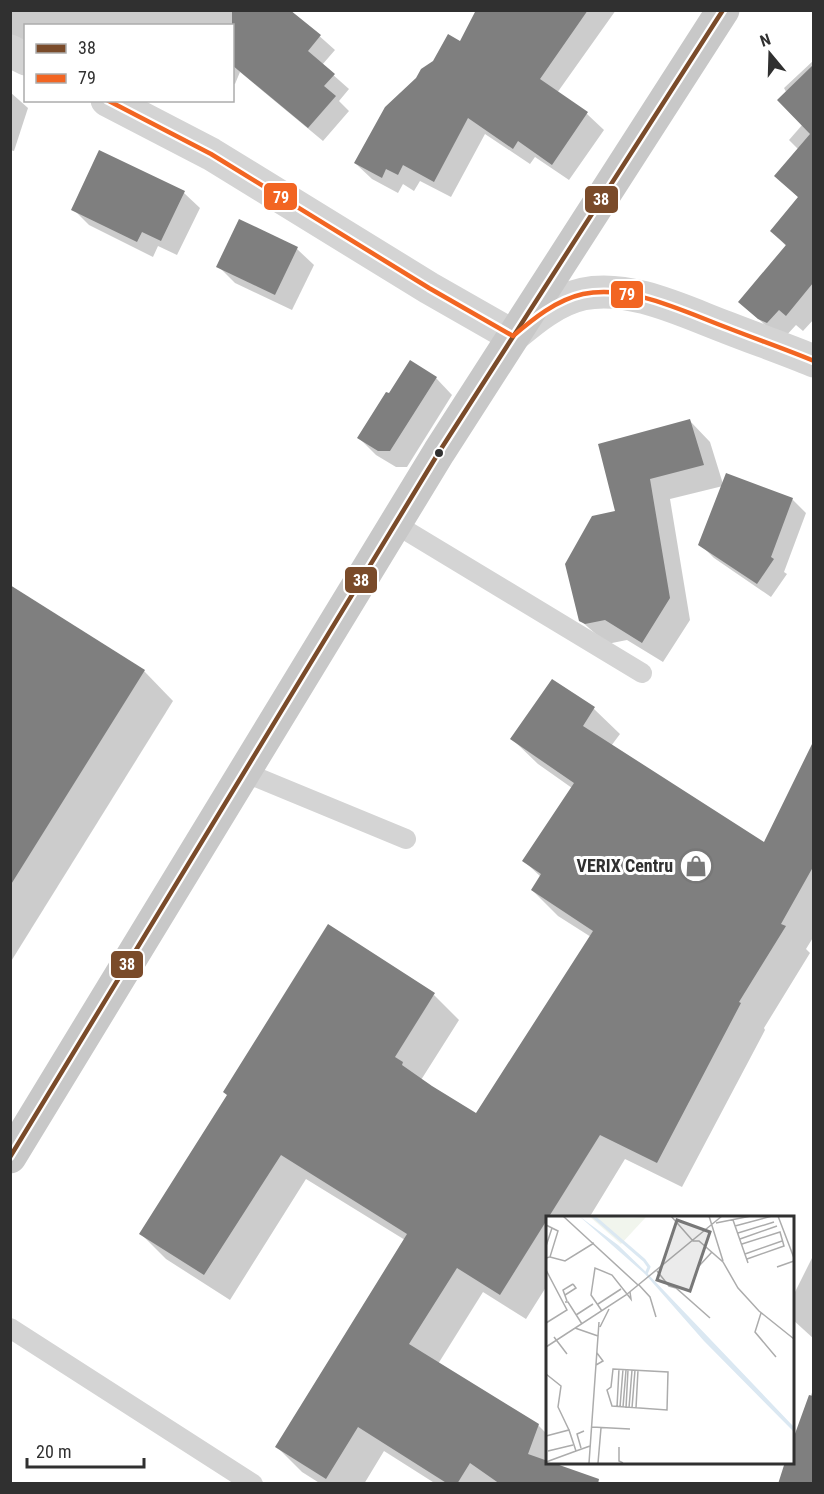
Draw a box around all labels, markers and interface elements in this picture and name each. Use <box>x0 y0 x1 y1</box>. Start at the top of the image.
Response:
legend <box>24 24 234 102</box>
north arrow <box>740 24 800 84</box>
text: N <box>758 30 773 51</box>
text: 38 <box>78 37 96 58</box>
text: 79 <box>78 67 96 88</box>
line badge: 79 <box>263 182 298 211</box>
line badge: 38 <box>584 185 619 214</box>
text: 79 <box>273 188 289 207</box>
text: 38 <box>593 190 609 209</box>
line badge: 79 <box>610 280 644 309</box>
text: 79 <box>619 285 635 304</box>
unlabelled marker <box>433 447 445 459</box>
line badge: 38 <box>344 566 378 594</box>
text: 38 <box>353 571 369 590</box>
shop icon: VERIX Centru <box>678 848 714 884</box>
place label: VERIX Centru <box>577 855 673 876</box>
line badge: 38 <box>110 950 144 979</box>
text: 38 <box>119 955 135 974</box>
inset map <box>546 1216 794 1464</box>
scale bar <box>27 1431 144 1469</box>
text: 20 m <box>36 1441 71 1462</box>

